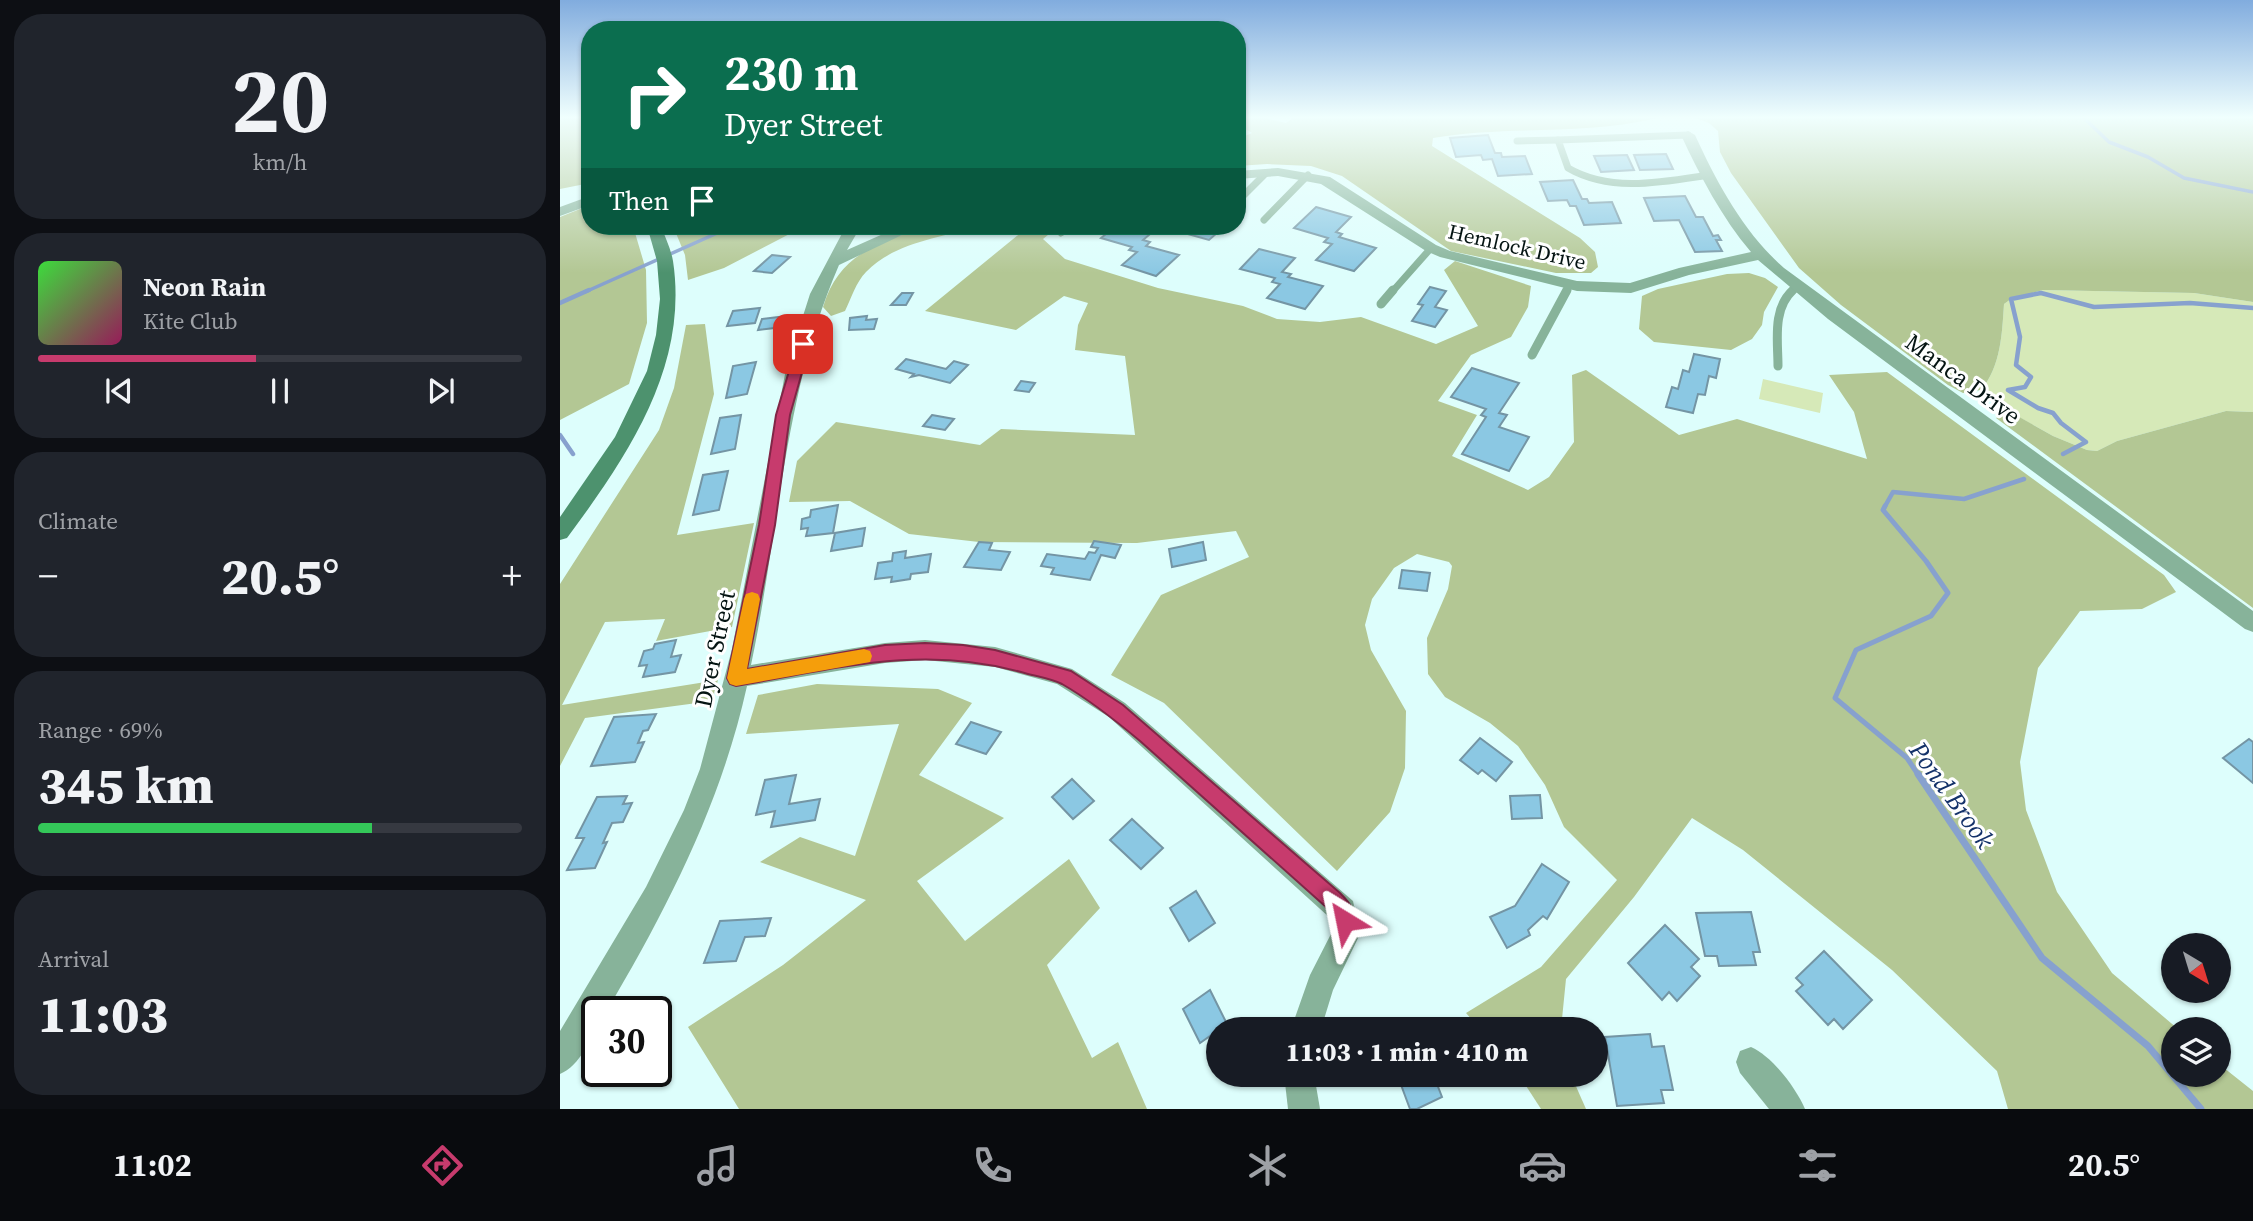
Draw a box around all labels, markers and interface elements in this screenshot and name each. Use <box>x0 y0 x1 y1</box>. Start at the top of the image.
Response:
text: 20 <box>231 38 329 162</box>
text: 230 m <box>724 39 859 106</box>
icon: right <box>609 49 700 140</box>
text: Dyer Street <box>724 103 883 147</box>
text: km/h <box>253 146 307 178</box>
icon: arrive <box>683 182 721 220</box>
text: Then <box>609 183 669 219</box>
street label: Hemlock Drive <box>1445 217 1589 276</box>
text: Neon Rain <box>143 269 266 305</box>
text: Kite Club <box>143 305 238 337</box>
pin <box>773 314 833 374</box>
icon: arrive <box>784 325 822 363</box>
street label: Manca Drive <box>1899 326 2028 432</box>
icon: previous <box>100 372 138 410</box>
icon: pause <box>261 372 299 410</box>
icon: next <box>422 372 460 410</box>
text: Climate <box>38 505 118 537</box>
text: 20.5° <box>221 540 339 611</box>
text: − <box>38 550 58 602</box>
text: + <box>502 550 522 602</box>
street label: Dyer Street <box>686 587 743 710</box>
text: Range · 69% <box>38 714 163 746</box>
water label: Pond Brook <box>1900 733 2004 856</box>
text: 345 km <box>38 749 214 820</box>
position arrow <box>1308 884 1382 958</box>
north arrow <box>2161 933 2231 1003</box>
map controls <box>2161 933 2231 1087</box>
text: Arrival <box>38 943 109 975</box>
text: 11:03 <box>38 978 168 1049</box>
speed limit sign: 30 <box>581 996 672 1087</box>
button: layers <box>2161 1017 2231 1087</box>
text: 11:03 · 1 min · 410 m <box>1286 1034 1528 1070</box>
icon: directions <box>418 1141 467 1190</box>
icon: music <box>693 1141 742 1190</box>
icon: phone <box>968 1141 1017 1190</box>
icon: climate <box>1243 1141 1292 1190</box>
icon: car <box>1518 1141 1567 1190</box>
icon: filters <box>1793 1141 1842 1190</box>
text: 11:02 <box>113 1143 192 1187</box>
text: 20.5° <box>2068 1143 2140 1187</box>

